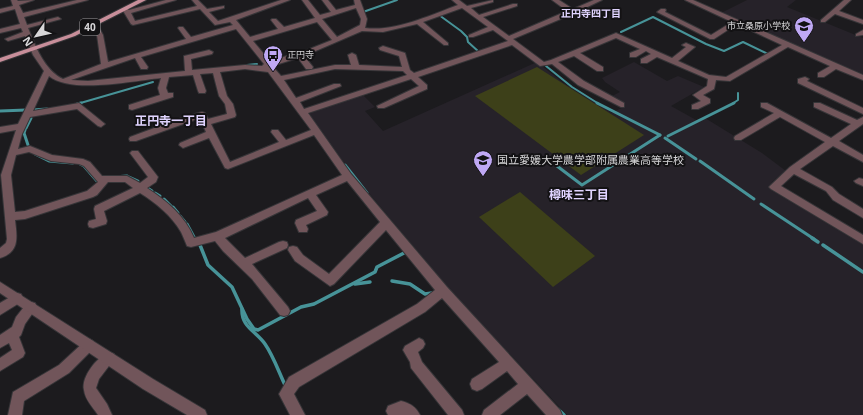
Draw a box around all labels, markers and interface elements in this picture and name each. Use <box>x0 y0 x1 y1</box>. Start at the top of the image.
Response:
district label: 正円寺四丁目 <box>561 6 621 20</box>
school or university icon: 市立桑原小学校 <box>793 15 815 43</box>
north arrow <box>16 16 56 56</box>
road number: 40 <box>80 19 100 35</box>
place label: 市立桑原小学校 <box>727 19 790 32</box>
text: N <box>19 34 36 50</box>
bus stop icon: 正円寺 <box>262 44 284 72</box>
place label: 正円寺 <box>287 48 314 61</box>
district label: 正円寺一丁目 <box>135 112 207 129</box>
school or university icon: 国立愛媛大学農学部附属農業高等学校 <box>472 149 494 177</box>
place label: 国立愛媛大学農学部附属農業高等学校 <box>497 152 684 167</box>
district label: 樽味三丁目 <box>549 186 609 203</box>

